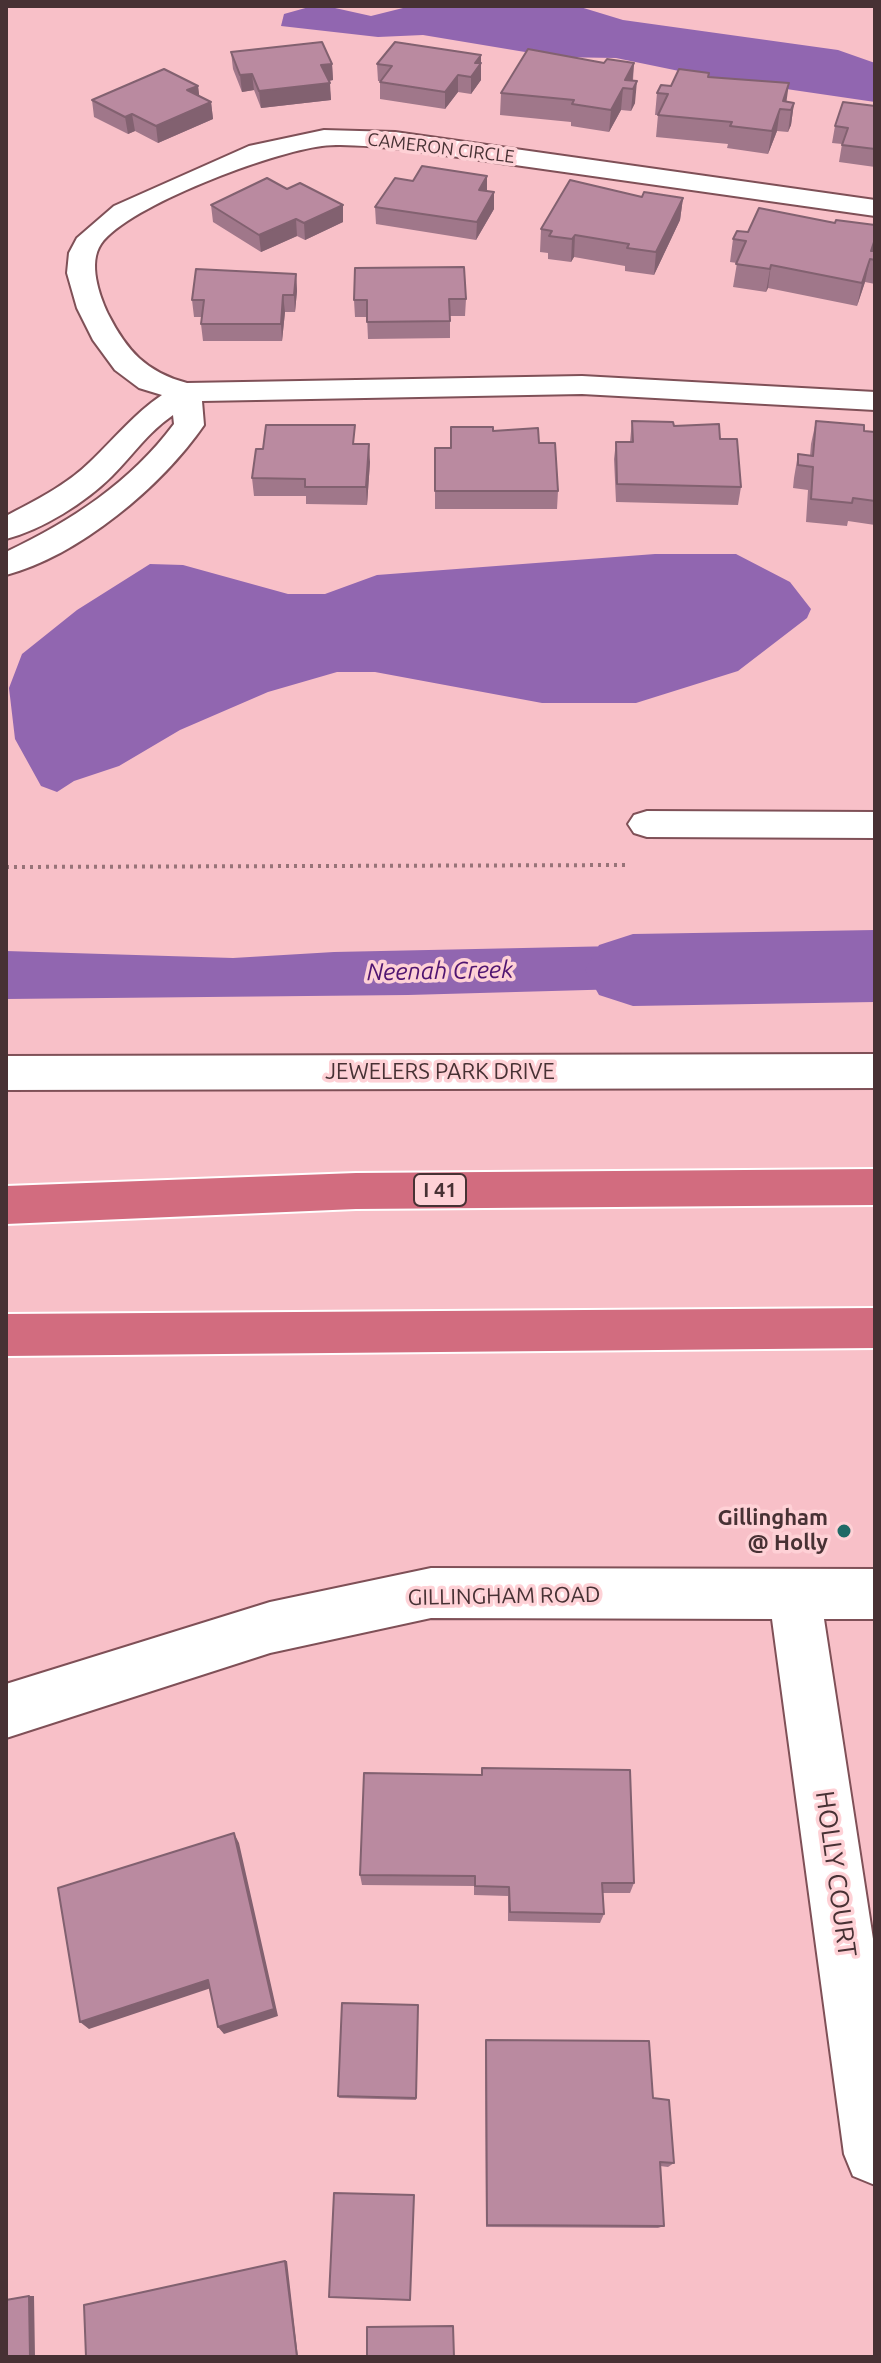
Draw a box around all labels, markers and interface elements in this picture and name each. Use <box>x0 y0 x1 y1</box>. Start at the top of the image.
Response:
street label: CAMERON CIRCLE <box>366 128 516 168</box>
water label: Neenah Creek <box>366 955 514 987</box>
street label: JEWELERS PARK DRIVE <box>325 1059 555 1085</box>
road number: I 41 <box>414 1174 466 1206</box>
place label: Gillingham @ Holly <box>718 1505 828 1556</box>
marker: Gillingham @ Holly <box>835 1522 853 1540</box>
street label: GILLINGHAM ROAD <box>407 1581 601 1611</box>
street label: HOLLY COURT <box>809 1789 863 1959</box>

